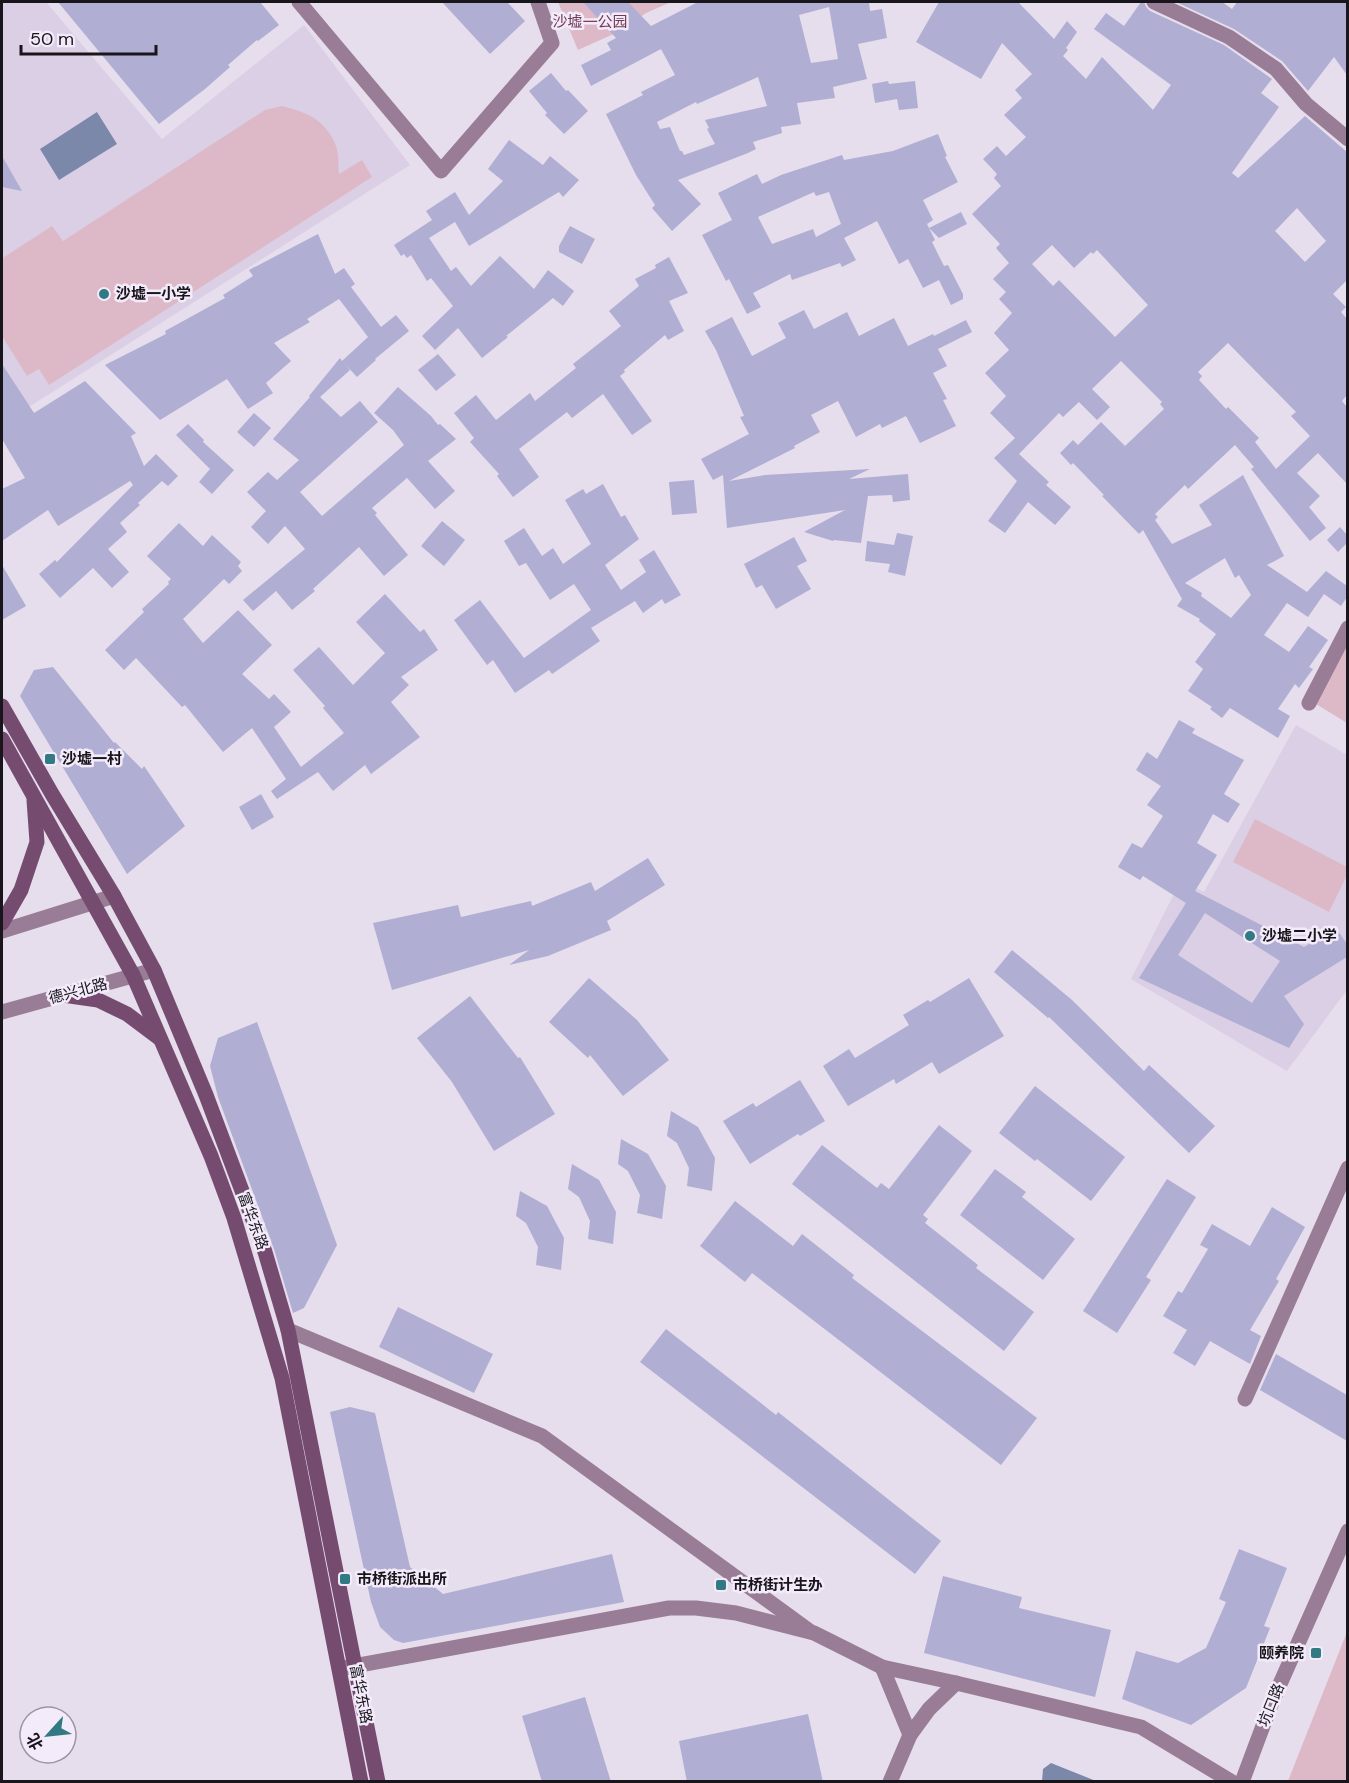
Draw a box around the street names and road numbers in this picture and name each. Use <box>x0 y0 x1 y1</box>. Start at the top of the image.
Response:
street label: 德兴北路 <box>46 974 110 1008</box>
street label: 富华东路 <box>233 1189 273 1253</box>
street label: 富华东路 <box>345 1663 377 1725</box>
street label: 坑口路 <box>1253 1680 1289 1730</box>

